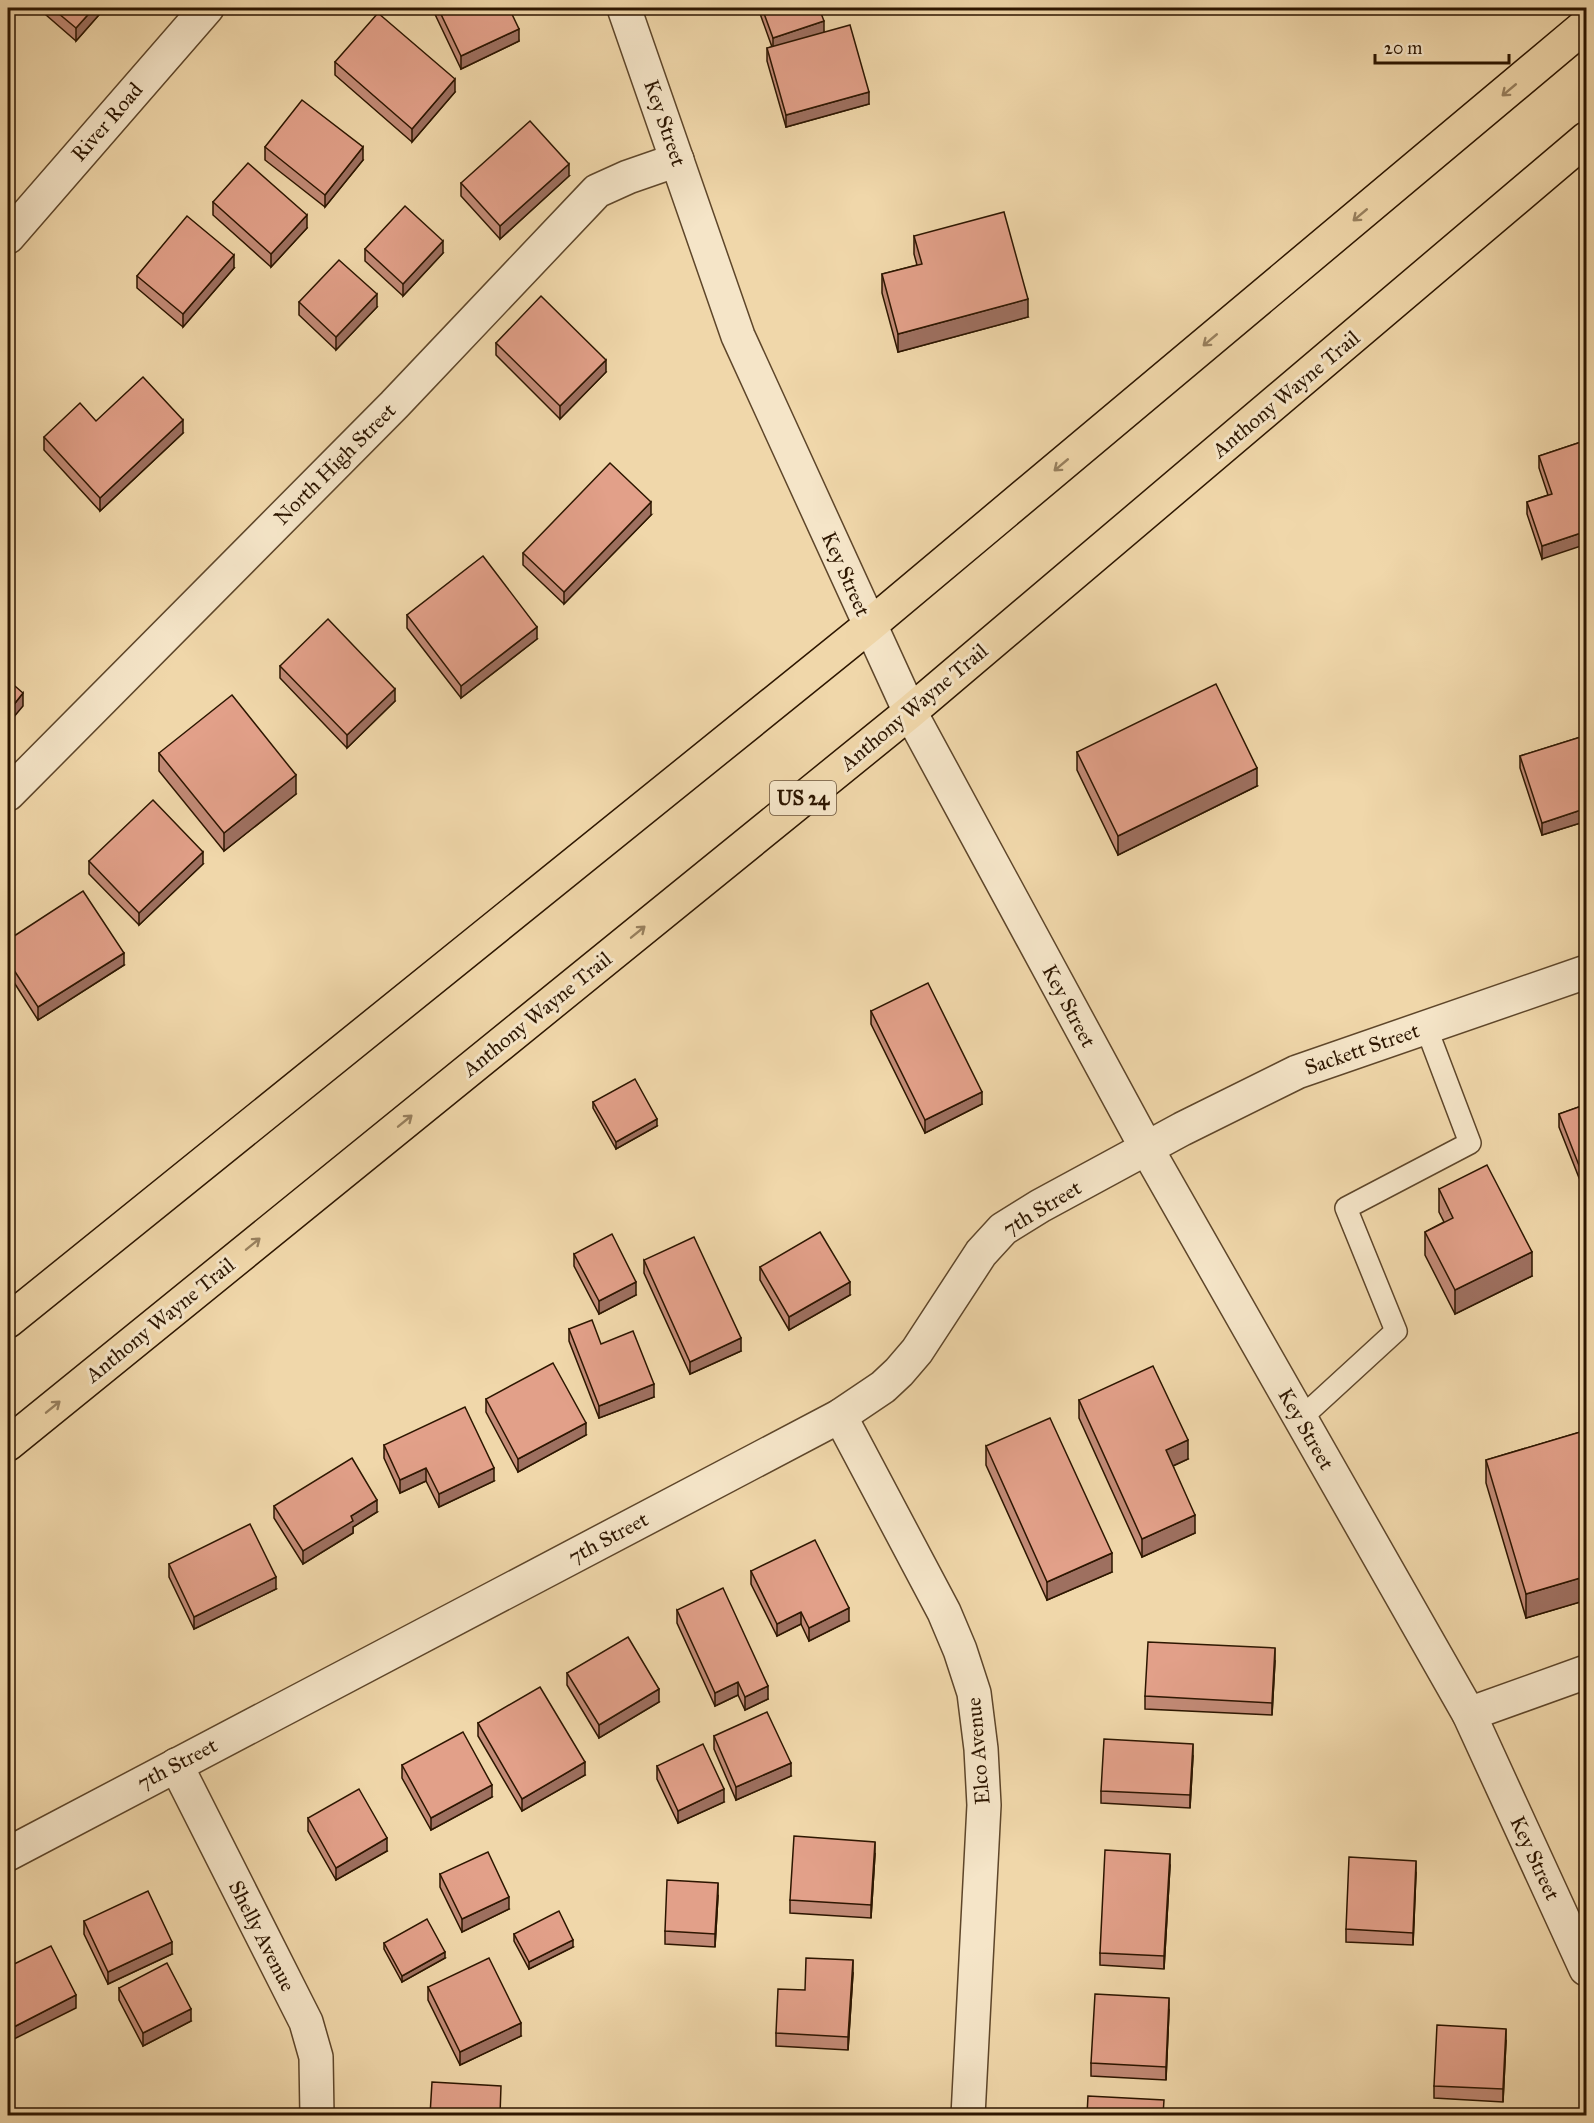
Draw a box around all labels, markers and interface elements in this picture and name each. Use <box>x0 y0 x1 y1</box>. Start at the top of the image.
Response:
scale bar <box>1375 27 1508 65</box>
text: 20 m <box>1384 37 1422 59</box>
street label: Key Street <box>638 76 692 170</box>
street label: River Road <box>66 77 149 167</box>
one-way arrow <box>1501 83 1517 96</box>
one-way arrow <box>1353 208 1368 222</box>
street label: Anthony Wayne Trail <box>1206 325 1365 464</box>
one-way arrow <box>1203 333 1218 347</box>
street label: North High Street <box>269 397 402 530</box>
one-way arrow <box>1054 458 1069 472</box>
street label: Key Street <box>816 528 876 621</box>
street label: Anthony Wayne Trail <box>834 638 993 777</box>
road number: US 24 <box>770 781 836 815</box>
one-way arrow <box>629 926 645 939</box>
street label: Anthony Wayne Trail <box>456 946 617 1083</box>
street label: Key Street <box>1036 960 1102 1052</box>
street label: Sackett Street <box>1301 1017 1423 1081</box>
one-way arrow <box>397 1115 413 1128</box>
street label: 7th Street <box>998 1174 1086 1242</box>
one-way arrow <box>245 1238 261 1251</box>
street label: Anthony Wayne Trail <box>79 1252 240 1389</box>
street label: Key Street <box>1272 1384 1340 1475</box>
one-way arrow <box>45 1400 61 1413</box>
street label: 7th Street <box>563 1506 653 1570</box>
street label: Elco Avenue <box>960 1696 996 1806</box>
street label: 7th Street <box>132 1732 222 1796</box>
street label: Key Street <box>1504 1812 1566 1905</box>
street label: Shelly Avenue <box>223 1876 301 1996</box>

